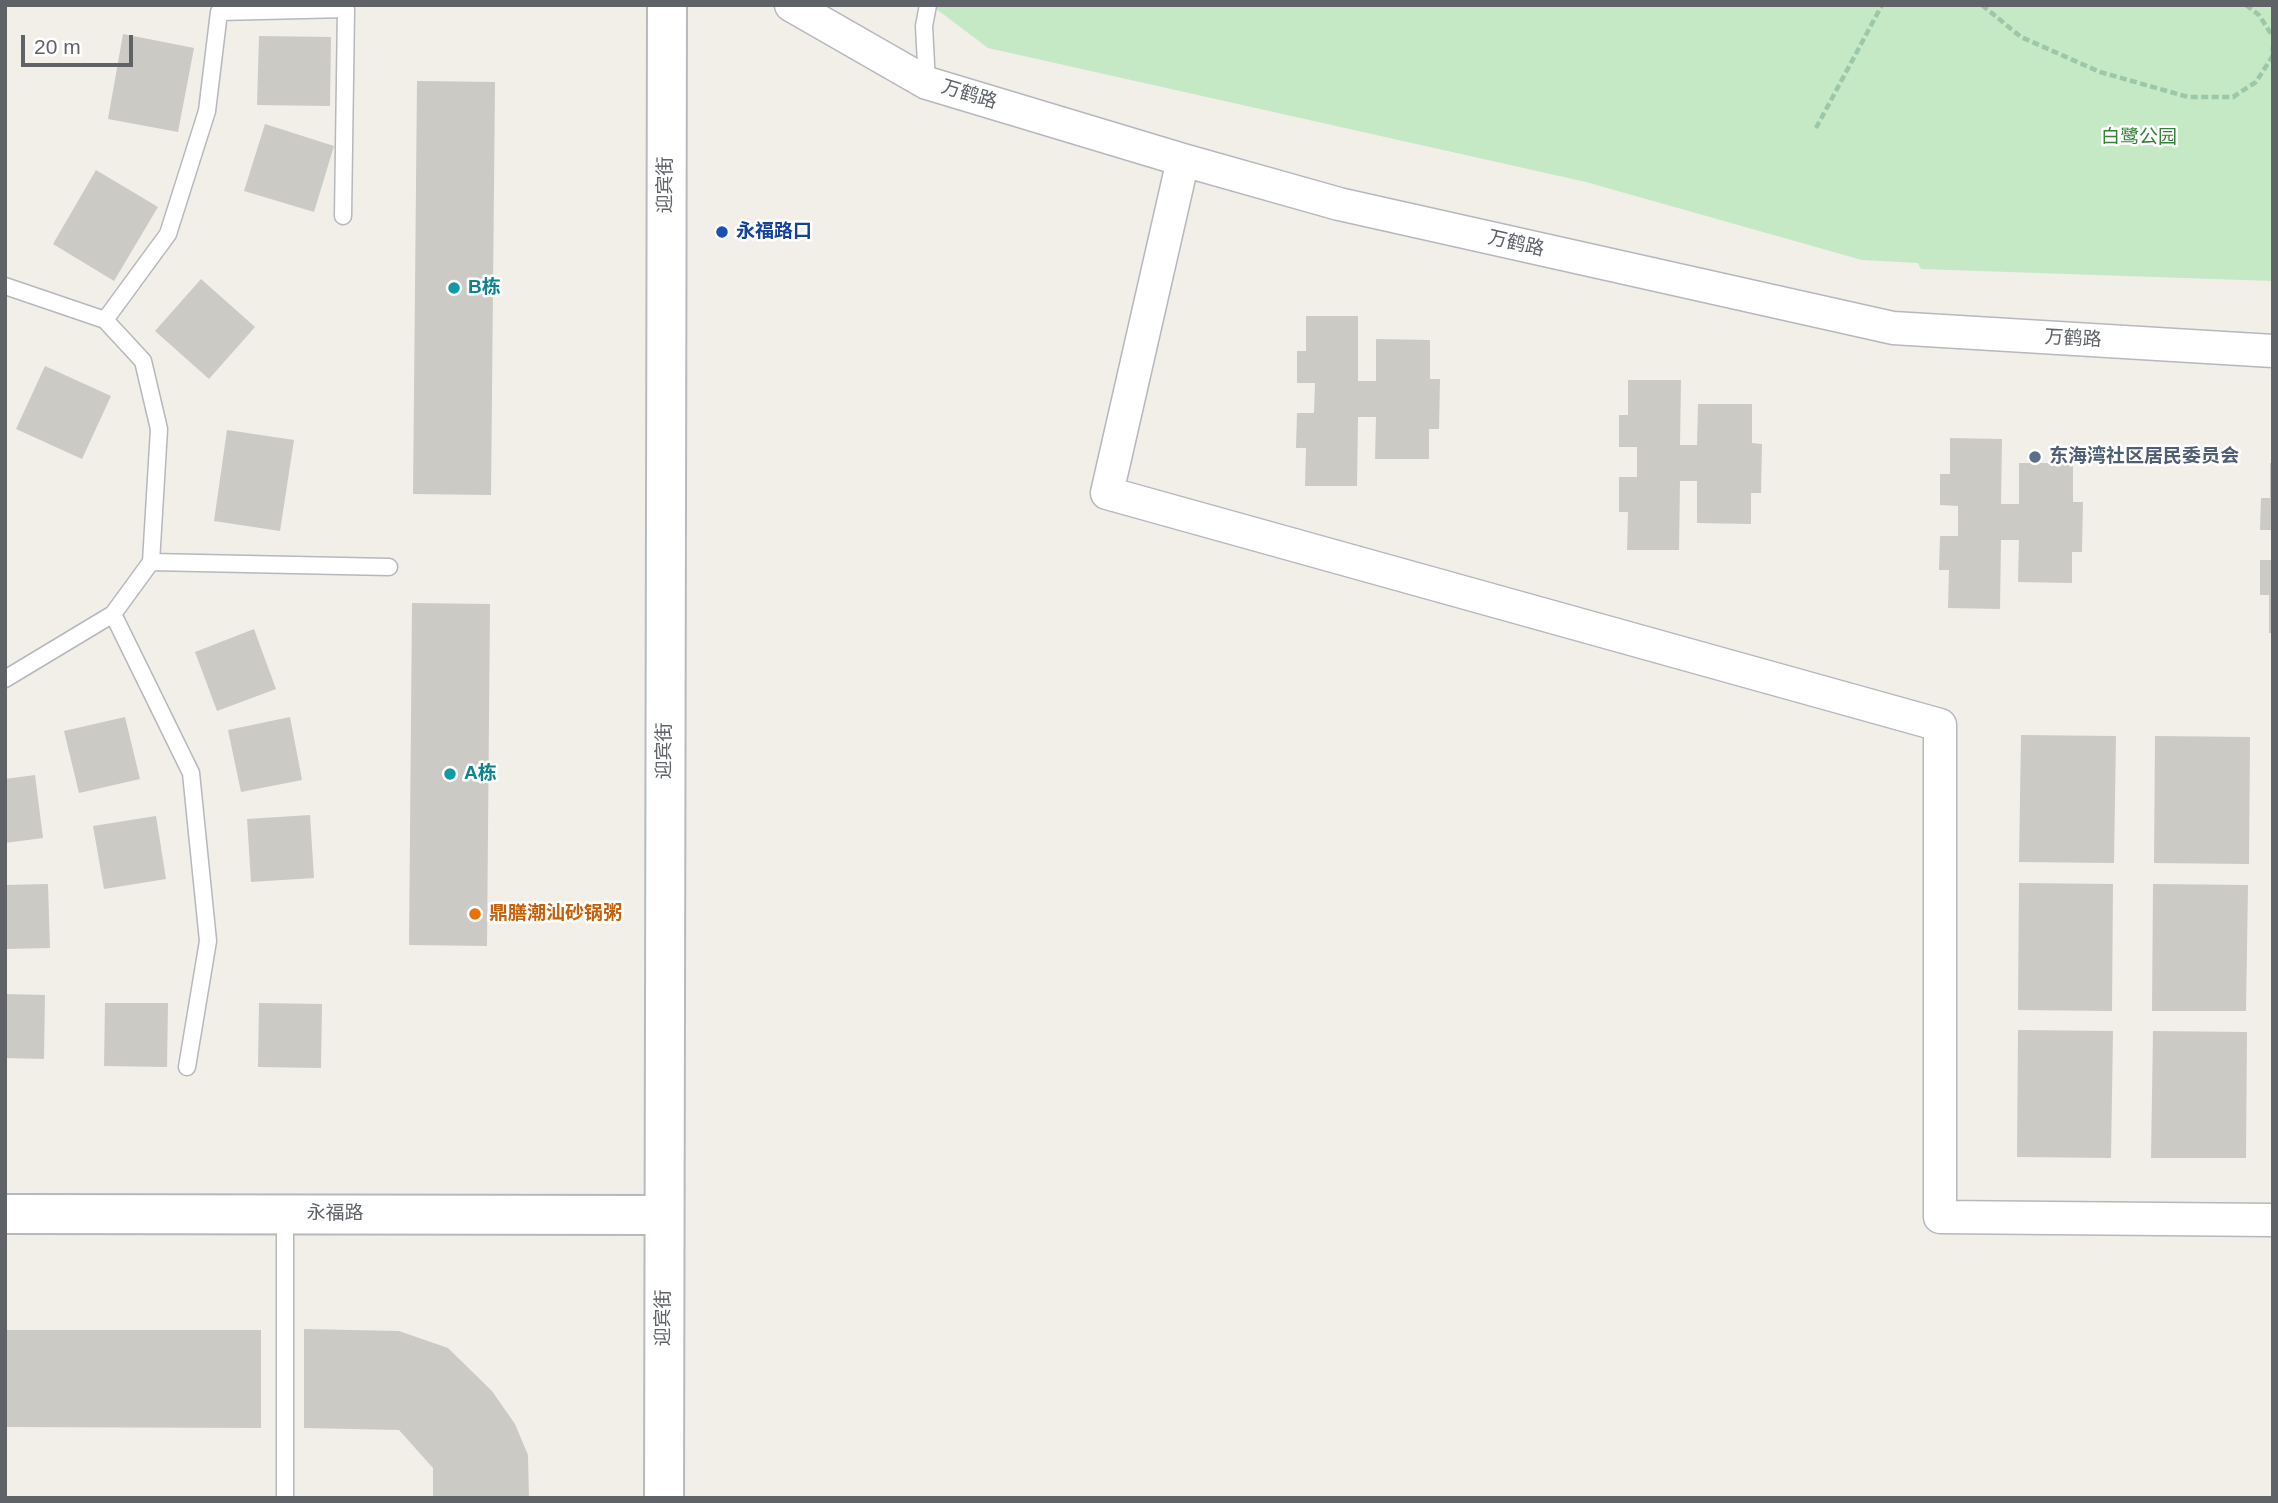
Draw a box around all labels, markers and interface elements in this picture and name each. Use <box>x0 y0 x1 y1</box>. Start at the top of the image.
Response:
scale bar <box>24 21 136 65</box>
text: 20 m <box>34 35 81 58</box>
street label: 万鹤路 <box>938 76 1000 114</box>
park label: 白鹭公园 <box>2101 127 2177 149</box>
street label: 迎宾街 <box>655 157 677 213</box>
place label: 永福路口 <box>736 221 812 243</box>
marker: 永福路口 <box>714 224 730 240</box>
street label: 万鹤路 <box>1486 226 1546 262</box>
place label: B栋 <box>468 277 501 299</box>
marker: B栋 <box>446 280 462 296</box>
street label: 万鹤路 <box>2044 326 2102 352</box>
place label: 东海湾社区居民委员会 <box>2049 446 2239 468</box>
marker: 东海湾社区居民委员会 <box>2027 449 2043 465</box>
street label: 迎宾街 <box>654 723 676 779</box>
place label: A栋 <box>464 763 497 785</box>
marker: A栋 <box>442 766 458 782</box>
place label: 鼎膳潮汕砂锅粥 <box>489 903 622 925</box>
marker: 鼎膳潮汕砂锅粥 <box>467 906 483 922</box>
street label: 永福路 <box>307 1203 363 1225</box>
street label: 迎宾街 <box>653 1290 675 1346</box>

